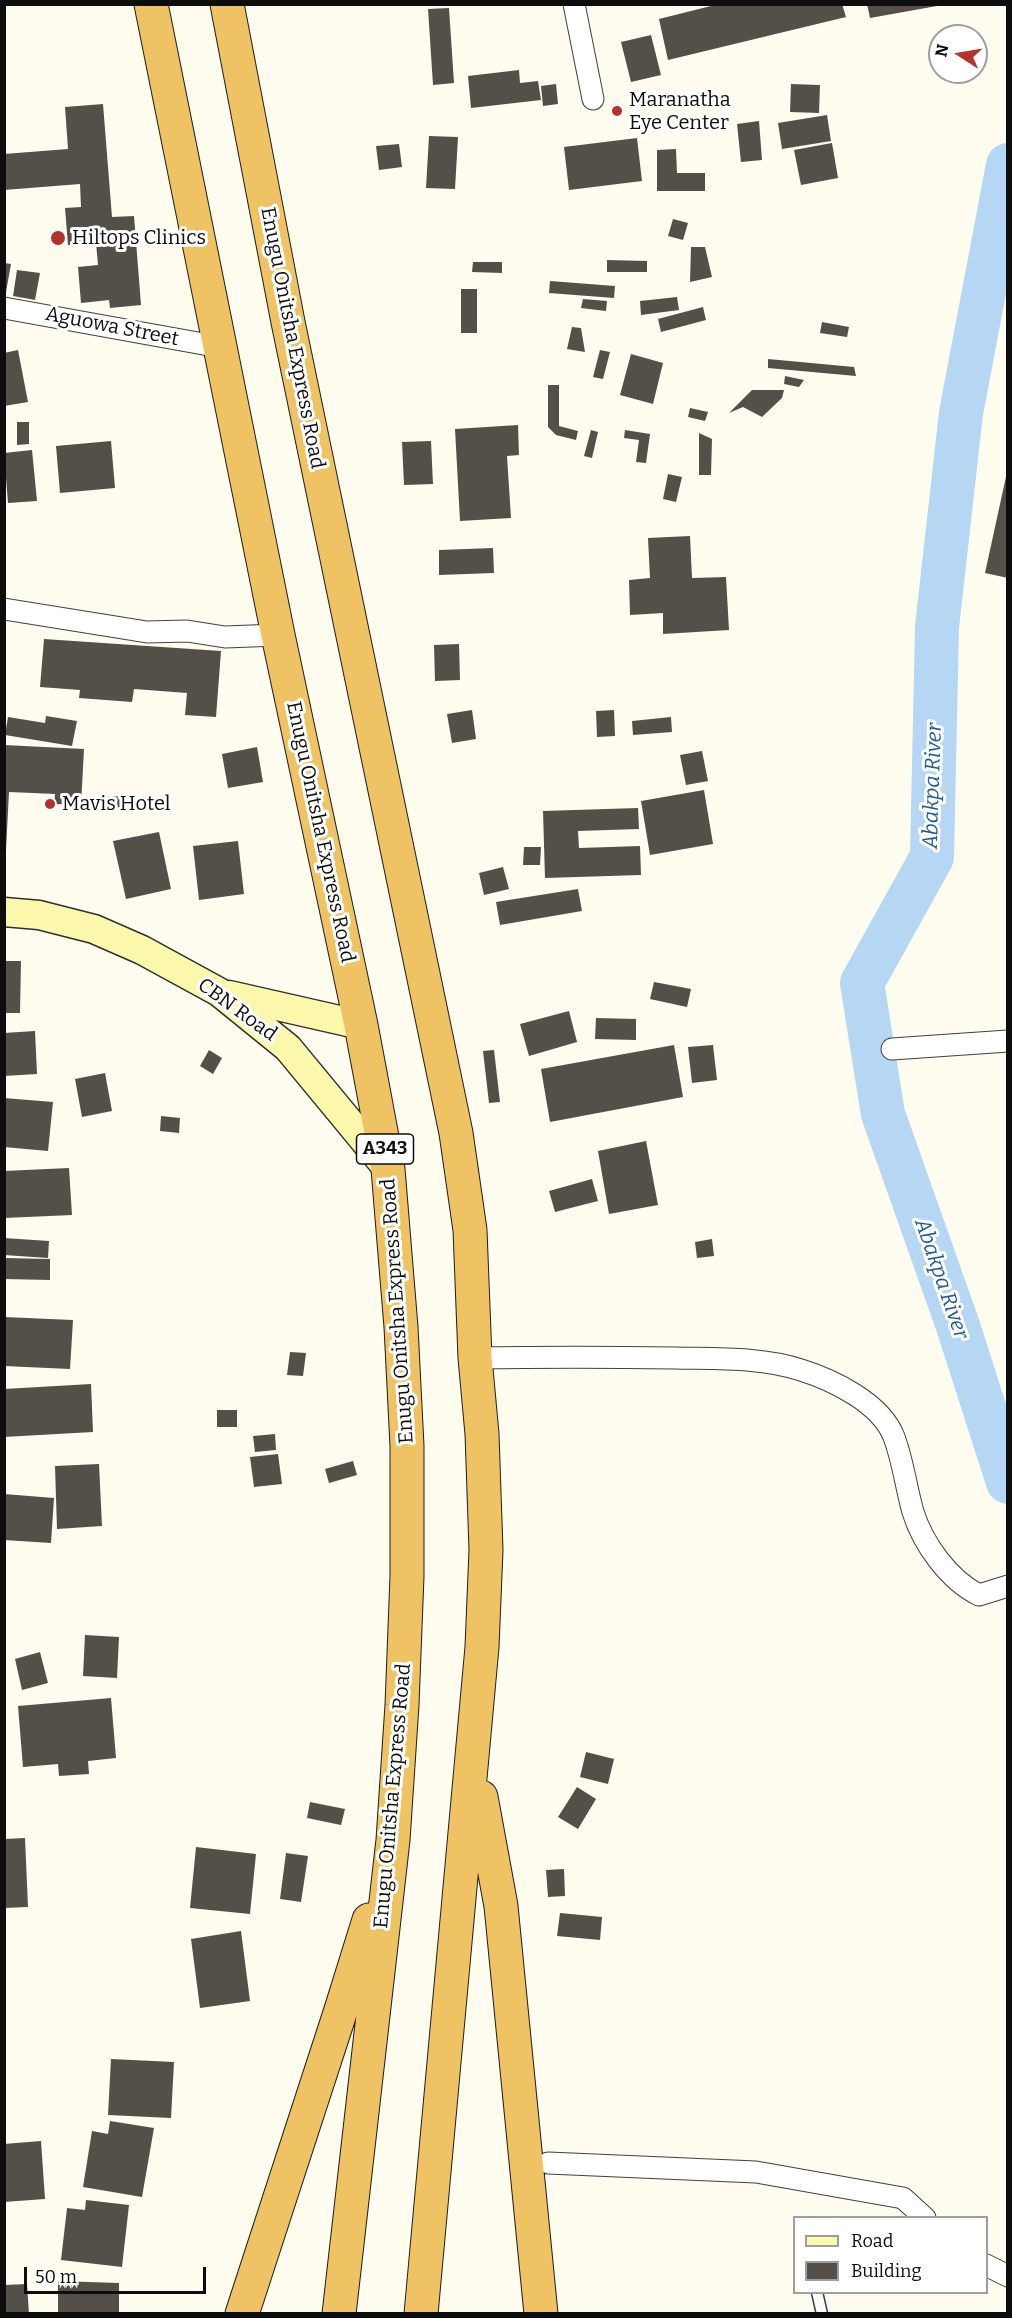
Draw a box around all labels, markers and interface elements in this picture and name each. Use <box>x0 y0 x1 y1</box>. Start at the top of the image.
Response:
north arrow <box>928 24 988 84</box>
text: N <box>931 43 952 59</box>
place label: Maranatha Eye Center <box>629 88 731 135</box>
marker: Maranatha Eye Center <box>610 104 624 118</box>
street label: Enugu Onitsha Express Road <box>255 205 329 471</box>
place label: Hiltops Clinics <box>72 226 206 250</box>
marker: Hiltops Clinics <box>49 229 67 247</box>
street label: Aguowa Street <box>43 302 181 352</box>
street label: Enugu Onitsha Express Road <box>281 699 359 965</box>
water label: Abakpa River <box>918 723 948 849</box>
place label: Mavis Hotel <box>62 792 171 816</box>
marker: Mavis Hotel <box>43 797 57 811</box>
street label: CBN Road <box>193 973 281 1047</box>
road number: A343 <box>356 1134 414 1164</box>
street label: Enugu Onitsha Express Road <box>377 1177 419 1445</box>
water label: Abakpa River <box>909 1215 973 1343</box>
street label: Enugu Onitsha Express Road <box>369 1662 417 1930</box>
legend <box>793 2216 988 2294</box>
text: Road <box>851 2230 893 2252</box>
scale bar <box>27 2255 208 2293</box>
text: Building <box>851 2260 922 2282</box>
text: 50 m <box>35 2266 77 2288</box>

